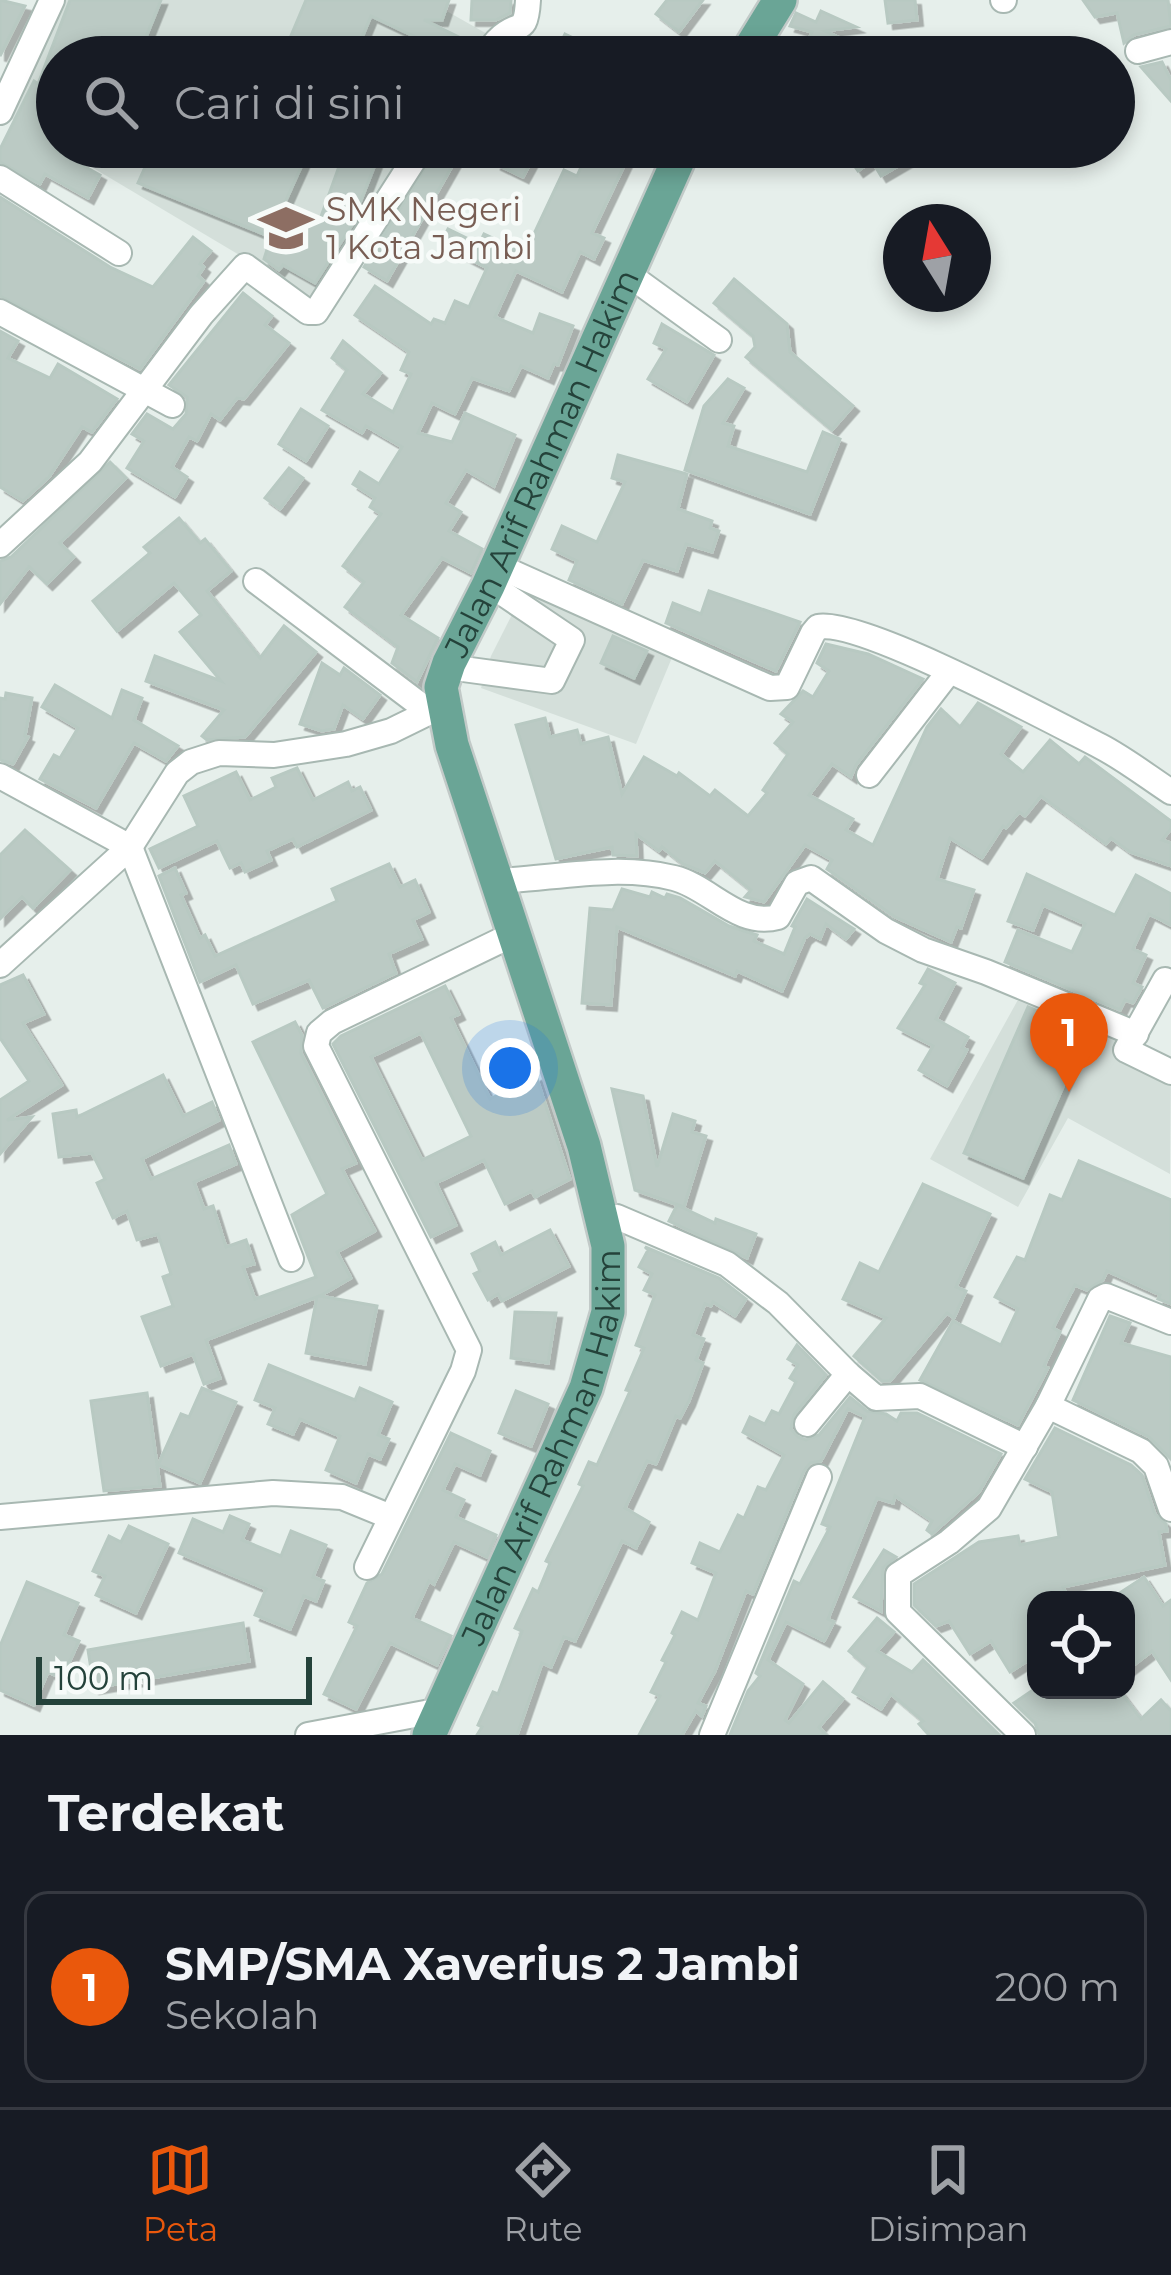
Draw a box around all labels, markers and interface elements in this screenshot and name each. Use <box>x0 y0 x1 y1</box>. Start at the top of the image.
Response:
search box <box>36 36 1135 168</box>
icon: search <box>78 69 144 135</box>
text: Cari di sini <box>174 75 405 130</box>
place label: SMK Negeri 1 Kota Jambi <box>326 189 533 267</box>
school or university icon: SMK Negeri 1 Kota Jambi <box>257 199 315 257</box>
north arrow <box>883 204 991 312</box>
street label: Jalan Arif Rahman Hakim <box>435 263 647 664</box>
pin: 1 <box>1030 993 1108 1092</box>
your location <box>480 1038 540 1098</box>
street label: Jalan Arif Rahman Hakim <box>452 1249 628 1652</box>
map controls <box>1027 1591 1135 1699</box>
button: locate <box>1027 1591 1135 1699</box>
scale bar <box>36 1651 312 1704</box>
text: 100 m <box>54 1658 153 1698</box>
text: Terdekat <box>48 1782 284 1844</box>
text: SMP/SMA Xaverius 2 Jambi <box>165 1936 800 1991</box>
text: 1 <box>82 1963 98 2011</box>
text: 200 m <box>995 1963 1120 2011</box>
text: Sekolah <box>165 1991 319 2039</box>
tab: Peta <box>143 2137 218 2249</box>
tab: Rute <box>504 2137 582 2249</box>
tab: Disimpan <box>868 2137 1028 2249</box>

